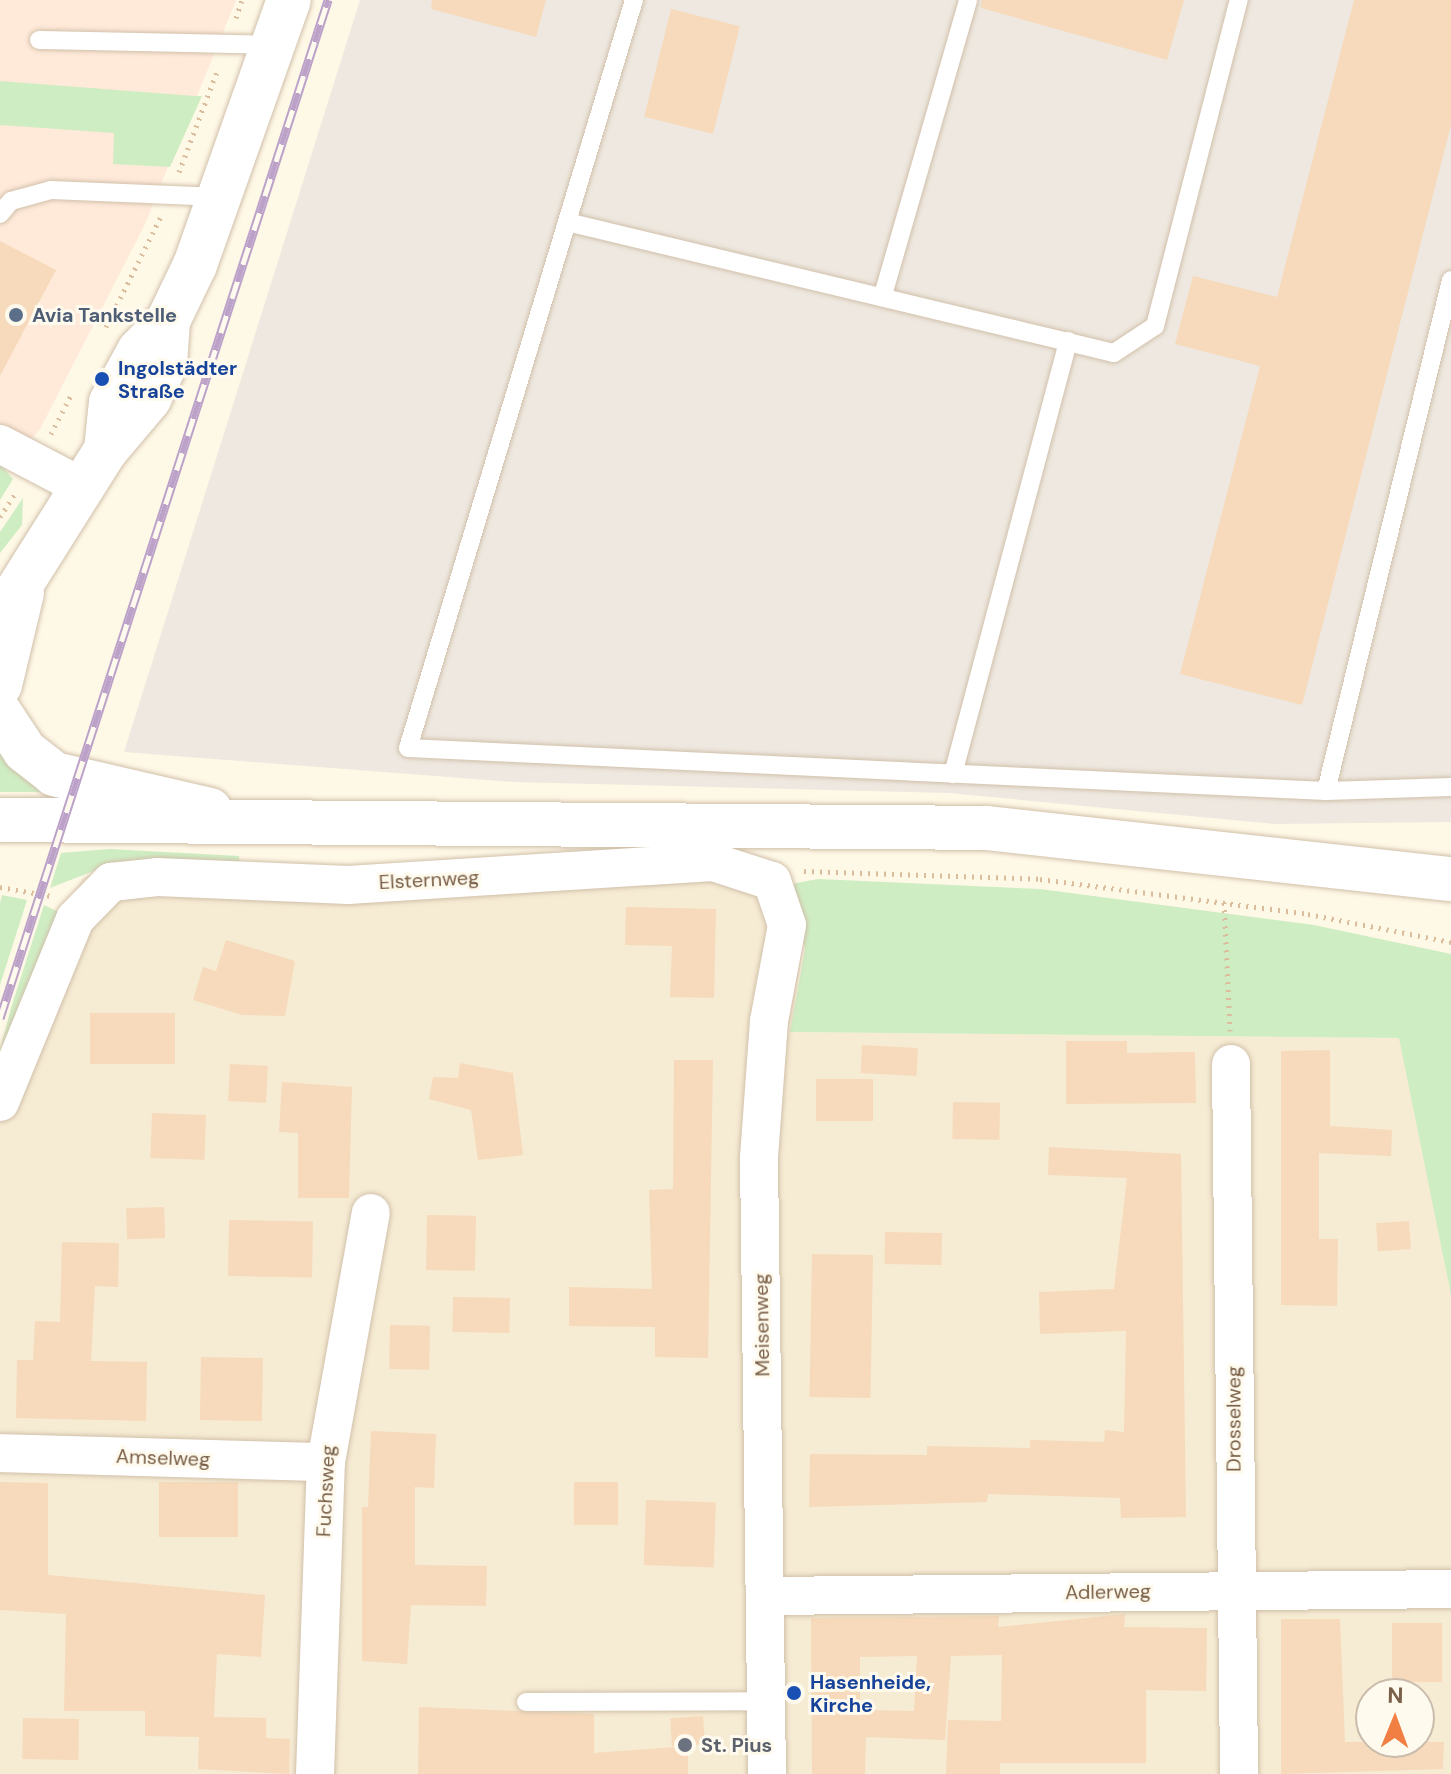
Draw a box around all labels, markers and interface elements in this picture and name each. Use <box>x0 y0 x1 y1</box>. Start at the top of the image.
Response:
place label: Avia Tankstelle <box>32 303 177 327</box>
marker: Avia Tankstelle <box>7 306 25 324</box>
place label: Ingolstädter Straße <box>118 356 237 403</box>
marker: Ingolstädter Straße <box>93 370 111 388</box>
street label: Elsternweg <box>378 865 480 895</box>
street label: Meisenweg <box>749 1273 775 1377</box>
street label: Drosselweg <box>1222 1366 1246 1472</box>
street label: Amselweg <box>115 1444 211 1472</box>
street label: Fuchsweg <box>312 1444 340 1538</box>
street label: Adlerweg <box>1065 1579 1151 1605</box>
place label: Hasenheide, Kirche <box>810 1670 931 1717</box>
north arrow <box>1355 1678 1435 1758</box>
text: N <box>1387 1681 1404 1710</box>
marker: Hasenheide, Kirche <box>785 1684 803 1702</box>
place label: St. Pius <box>701 1733 772 1757</box>
marker: St. Pius <box>676 1736 694 1754</box>

